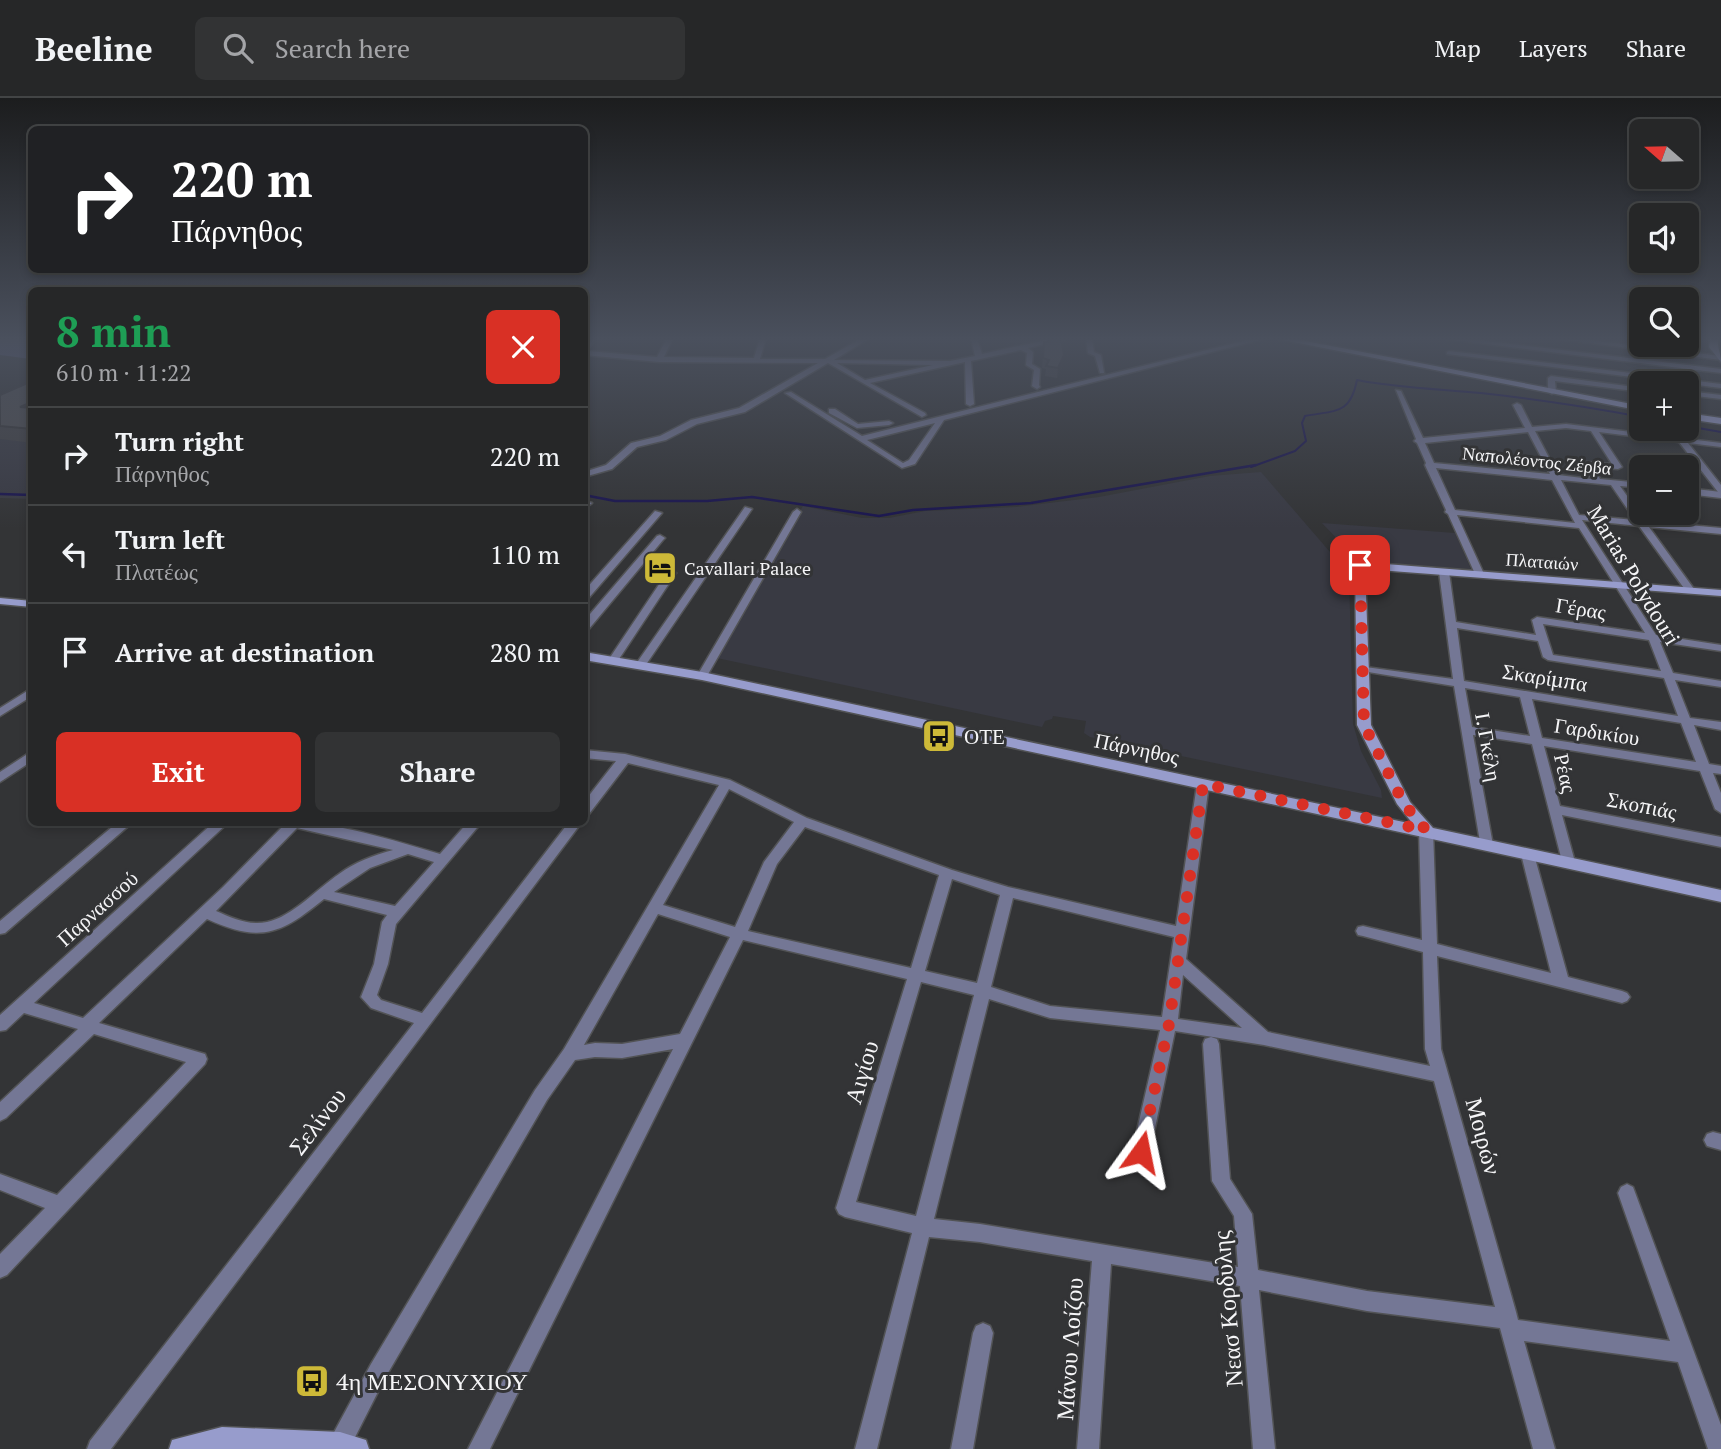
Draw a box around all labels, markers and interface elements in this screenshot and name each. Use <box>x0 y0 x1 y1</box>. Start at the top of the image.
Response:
search box <box>195 17 685 80</box>
text: Beeline <box>35 27 153 70</box>
icon: search <box>219 29 257 67</box>
text: Search here <box>275 31 410 65</box>
text: Map <box>1434 32 1481 64</box>
text: Layers <box>1519 32 1588 64</box>
text: Share <box>1626 32 1686 64</box>
north arrow <box>1629 119 1699 189</box>
map controls <box>1629 119 1699 525</box>
text: 220 m <box>171 146 313 211</box>
icon: right <box>56 154 147 245</box>
button: sound <box>1629 203 1699 273</box>
text: Πάρνηθος <box>171 209 302 251</box>
button: search <box>1629 287 1699 357</box>
text: 8 min <box>56 303 171 359</box>
button: close <box>486 310 560 384</box>
text: 610 m · 11:22 <box>56 357 191 388</box>
button: + <box>1629 371 1699 441</box>
text: Turn right <box>115 424 244 458</box>
icon: right <box>56 437 94 475</box>
text: 220 m <box>490 439 560 473</box>
street label: Ναπολέοντος Ζέρβα <box>1461 440 1613 480</box>
button: − <box>1629 455 1699 525</box>
text: Πάρνηθος <box>115 458 209 489</box>
street label: Marias Polydouri <box>1581 500 1687 650</box>
text: Turn left <box>115 522 225 556</box>
icon: left <box>56 535 94 573</box>
pin <box>1330 535 1390 595</box>
text: 110 m <box>490 537 560 571</box>
icon: arrive <box>1341 546 1379 584</box>
street label: Πλαταιών <box>1505 546 1579 576</box>
hotel icon: Cavallari Palace <box>641 549 679 587</box>
text: Πλατέως <box>115 556 198 587</box>
place label: Cavallari Palace <box>684 556 811 580</box>
street label: Γέρας <box>1554 590 1609 626</box>
icon: arrive <box>56 633 94 671</box>
text: Arrive at destination <box>115 635 374 669</box>
text: 280 m <box>490 635 560 669</box>
street label: Σκαρίμπα <box>1500 656 1590 698</box>
street label: Ι. Γκέλη <box>1469 710 1509 784</box>
street label: Γαρδικίου <box>1552 710 1642 752</box>
bus stop icon: ΟΤΕ <box>920 717 958 755</box>
place label: ΟΤΕ <box>964 722 1005 750</box>
street label: Πάρνηθος <box>1092 725 1183 771</box>
button: Exit <box>56 732 301 812</box>
button: Share <box>315 732 560 812</box>
street label: Ρέας <box>1548 750 1584 796</box>
street label: Σκοπιάς <box>1605 785 1680 826</box>
street label: Παρνασσού <box>50 864 144 952</box>
street label: Αιγίου <box>836 1036 886 1108</box>
street label: Σελίνου <box>281 1081 353 1161</box>
street label: Μοιρών <box>1458 1094 1510 1178</box>
position arrow <box>1104 1115 1178 1189</box>
street label: Νεασ Κορδυλης <box>1204 1229 1250 1388</box>
street label: Μάνου Λοίζου <box>1048 1276 1090 1422</box>
bus stop icon: 4η ΜΕΣΟΝΥΧΙΟΥ <box>293 1362 331 1400</box>
place label: 4η ΜΕΣΟΝΥΧΙΟΥ <box>336 1365 528 1397</box>

